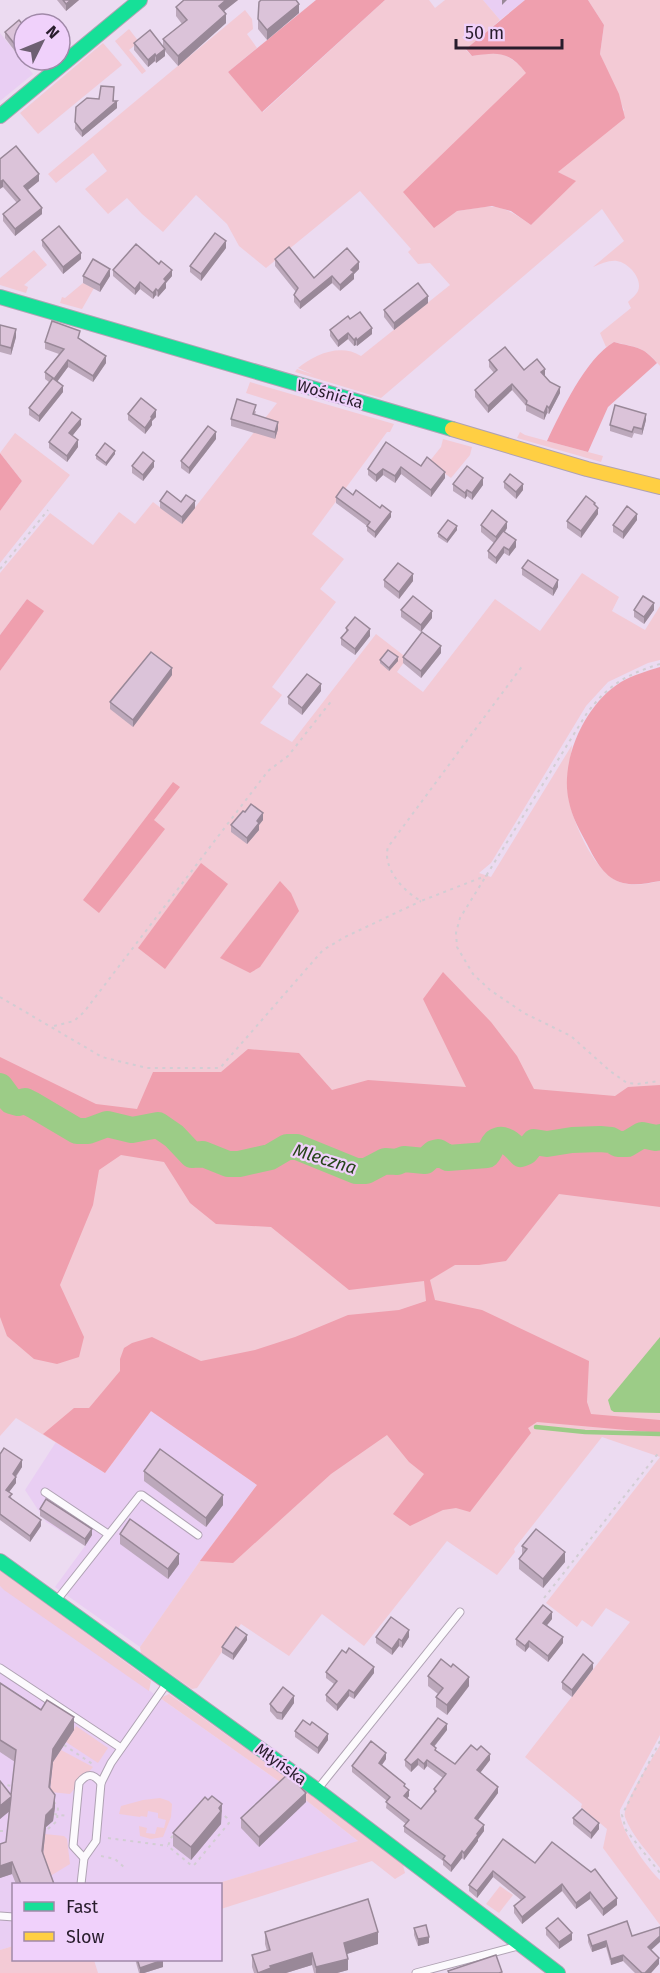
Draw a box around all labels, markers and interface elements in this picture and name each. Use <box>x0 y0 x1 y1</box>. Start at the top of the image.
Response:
north arrow <box>12 12 72 72</box>
scale bar <box>456 12 562 50</box>
text: N <box>42 22 63 42</box>
text: 50 m <box>465 22 504 44</box>
street label: Wośnicka <box>295 375 365 413</box>
water label: Mleczna <box>291 1139 359 1179</box>
street label: Młyńska <box>252 1739 310 1789</box>
legend <box>12 1883 222 1961</box>
text: Fast <box>66 1896 99 1918</box>
text: Slow <box>66 1926 105 1948</box>

